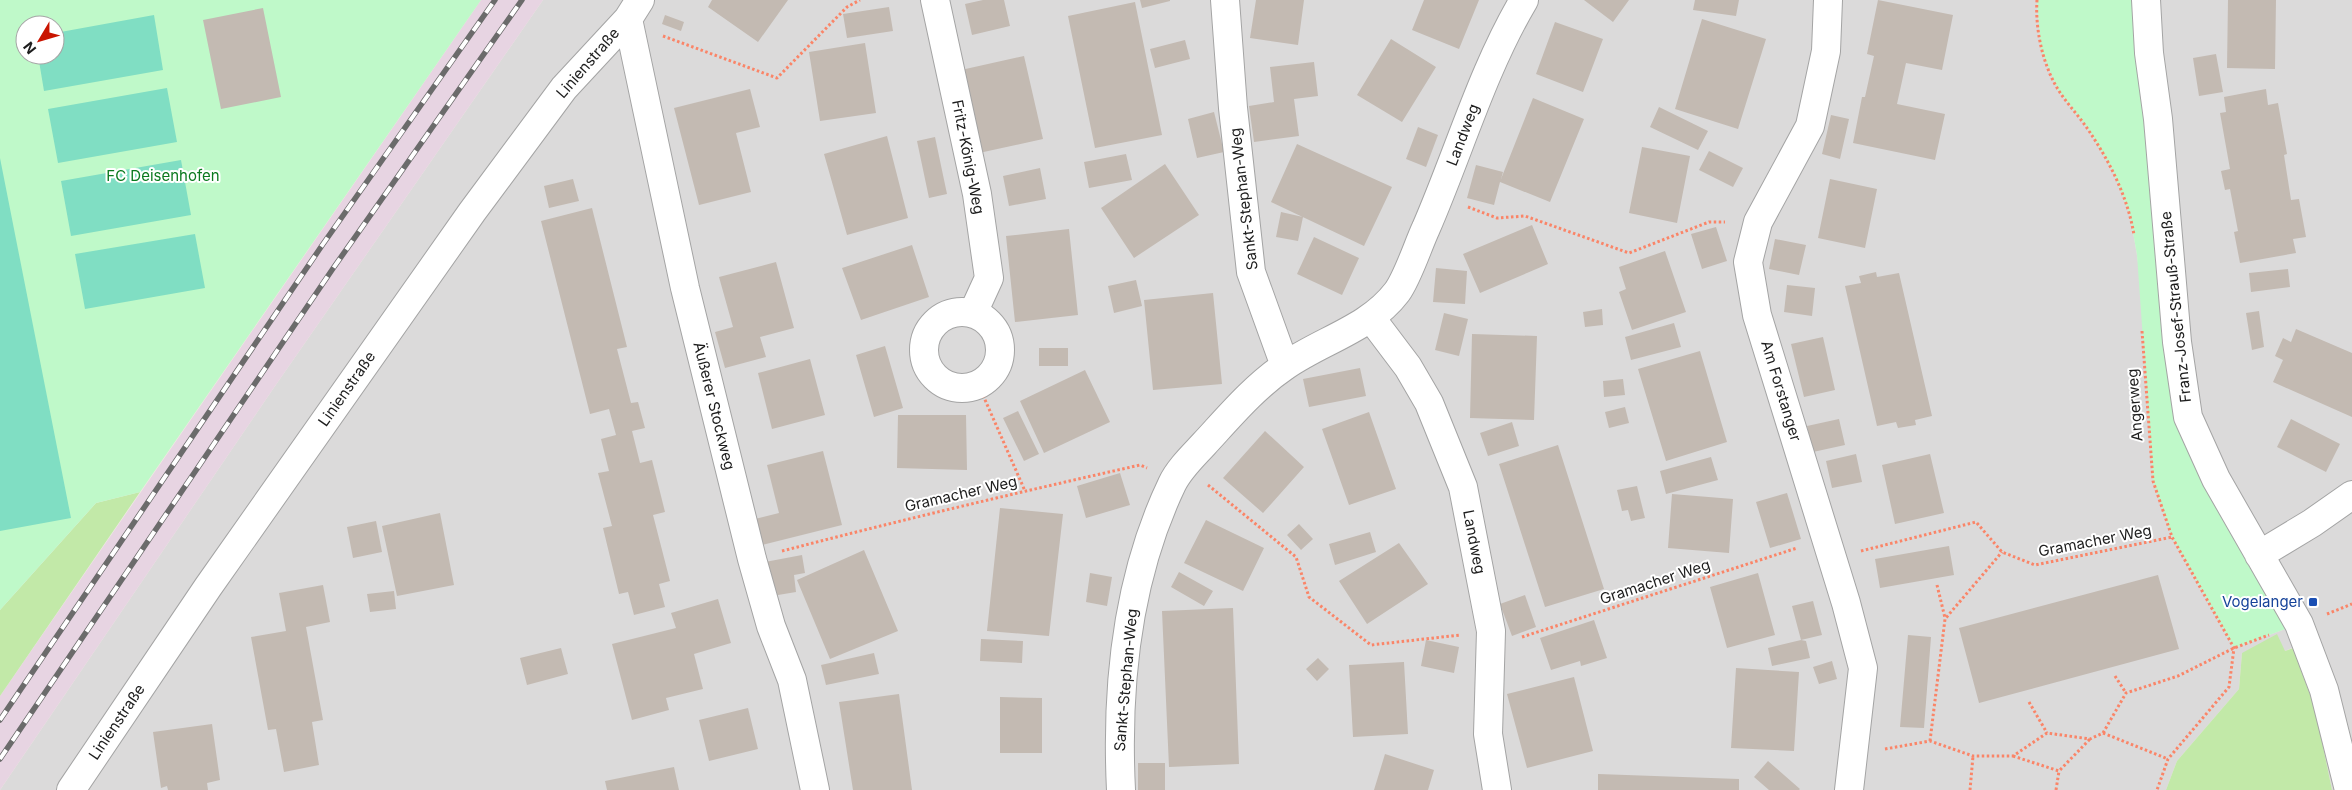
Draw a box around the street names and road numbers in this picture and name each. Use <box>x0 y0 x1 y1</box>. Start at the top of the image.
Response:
street label: Linienstraße <box>552 24 623 102</box>
street label: Fritz-König-Weg <box>948 98 989 216</box>
street label: Landweg <box>1442 101 1483 169</box>
street label: Sankt-Stephan-Weg <box>1225 127 1262 271</box>
street label: Franz-Josef-Strauß-Straße <box>2156 210 2195 404</box>
street label: Am Forstanger <box>1757 338 1806 444</box>
street label: Äußerer Stockweg <box>689 340 740 472</box>
street label: Linienstraße <box>314 348 379 430</box>
street label: Angerweg <box>2122 368 2147 442</box>
street label: Gramacher Weg <box>903 471 1019 516</box>
street label: Landweg <box>1459 508 1490 576</box>
street label: Gramacher Weg <box>2037 520 2153 561</box>
street label: Gramacher Weg <box>1597 555 1712 608</box>
street label: Sankt-Stephan-Weg <box>1110 608 1141 752</box>
street label: Linienstraße <box>84 680 149 763</box>

